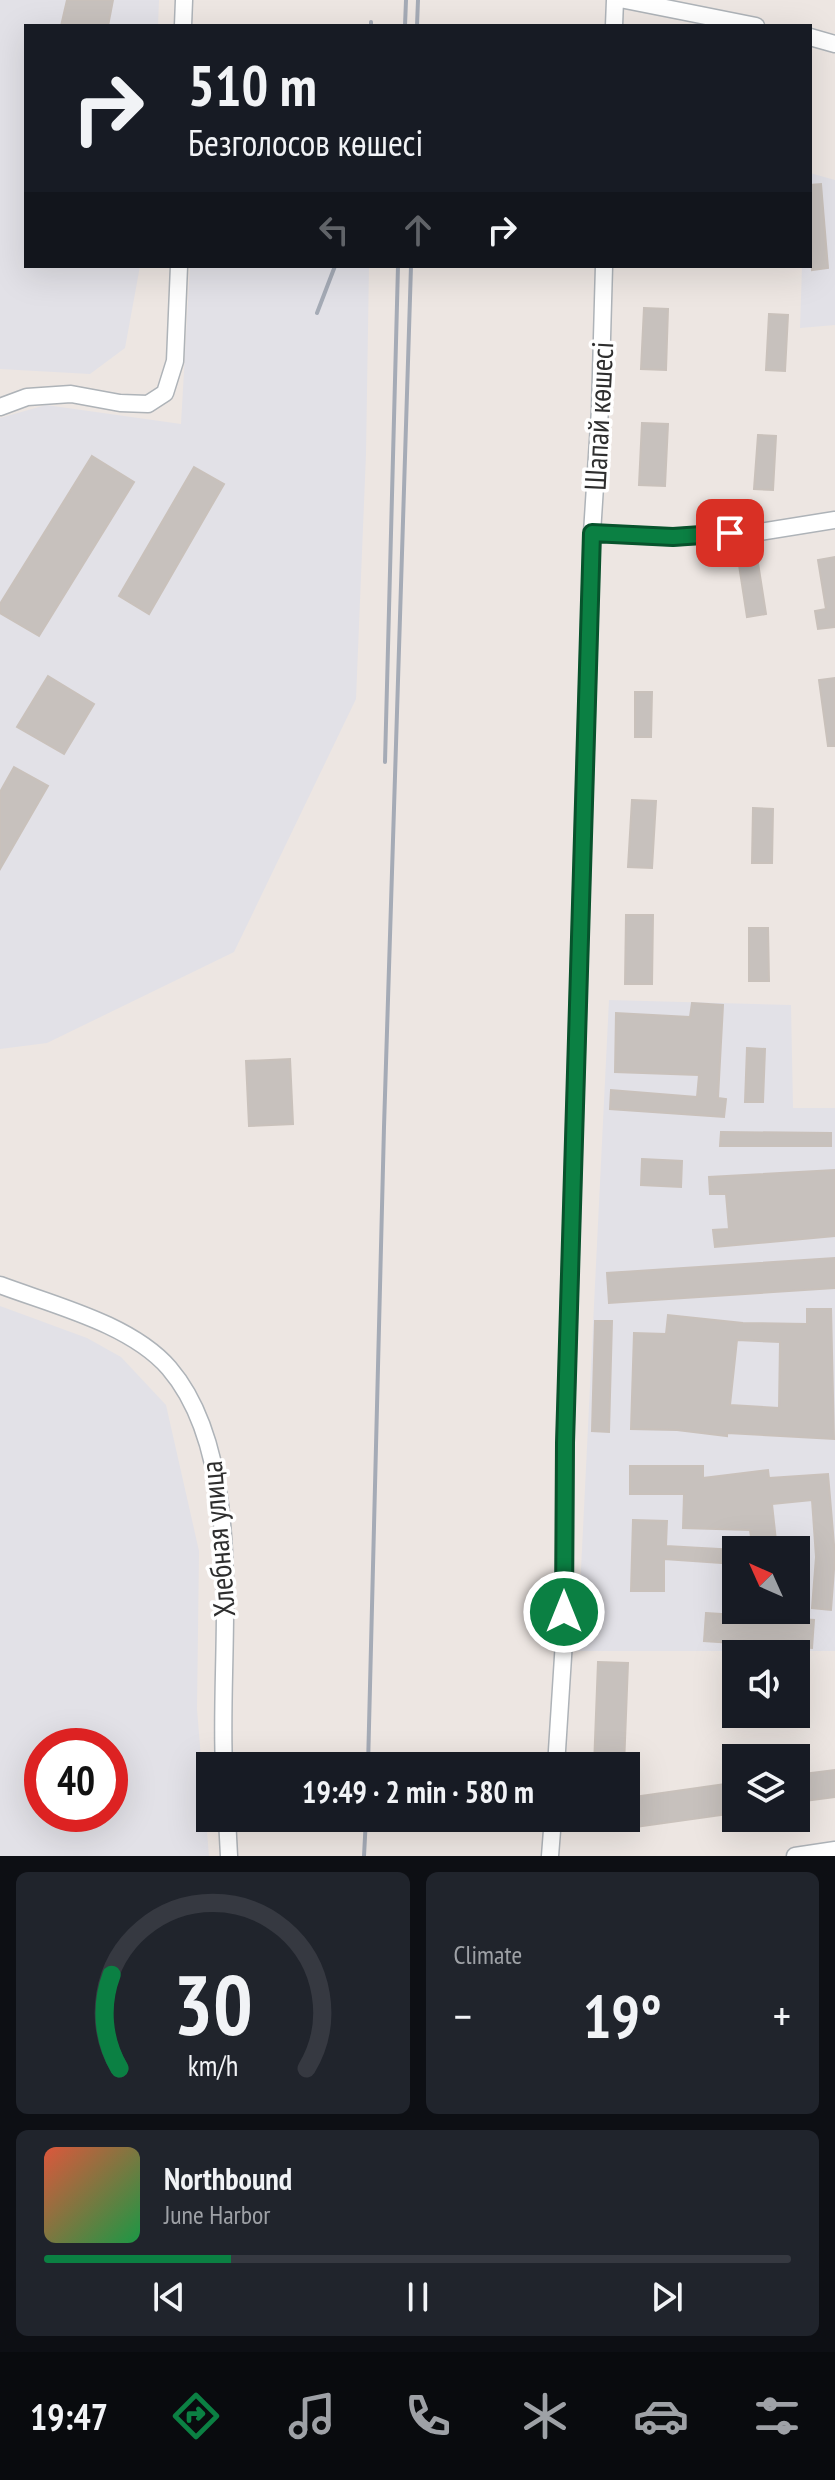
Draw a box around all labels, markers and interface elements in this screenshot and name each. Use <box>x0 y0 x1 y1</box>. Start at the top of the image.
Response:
text: 510 m <box>188 49 317 121</box>
icon: right <box>56 56 160 160</box>
text: Безголосов көшесі <box>188 119 423 166</box>
icon: left <box>312 208 356 252</box>
icon: ahead <box>396 208 440 252</box>
icon: right <box>480 208 524 252</box>
street label: Шапай көшесі <box>575 341 621 491</box>
pin <box>696 499 764 567</box>
icon: arrive <box>708 511 752 555</box>
street label: Хлебная улица <box>191 1459 243 1619</box>
north arrow <box>722 1536 810 1624</box>
map controls <box>722 1536 810 1832</box>
position arrow <box>522 1570 606 1654</box>
button: sound <box>722 1640 810 1728</box>
speed limit sign: 40 <box>24 1728 128 1832</box>
button: layers <box>722 1744 810 1832</box>
text: 19:49 · 2 min · 580 m <box>302 1772 534 1811</box>
text: Climate <box>454 1938 522 1971</box>
text: 30 <box>173 1950 253 2058</box>
text: 19° <box>583 1977 662 2055</box>
text: − <box>454 1987 472 2044</box>
text: + <box>773 1987 791 2044</box>
text: km/h <box>187 2047 238 2084</box>
text: Northbound <box>164 2159 292 2198</box>
text: June Harbor <box>164 2198 270 2231</box>
icon: previous <box>147 2275 191 2319</box>
icon: pause <box>396 2275 440 2319</box>
icon: next <box>645 2275 689 2319</box>
icon: directions <box>168 2388 224 2444</box>
icon: music <box>284 2388 340 2444</box>
icon: phone <box>400 2388 456 2444</box>
icon: climate <box>517 2388 573 2444</box>
icon: car <box>633 2388 689 2444</box>
icon: filters <box>749 2388 805 2444</box>
text: 19:47 <box>30 2393 108 2440</box>

